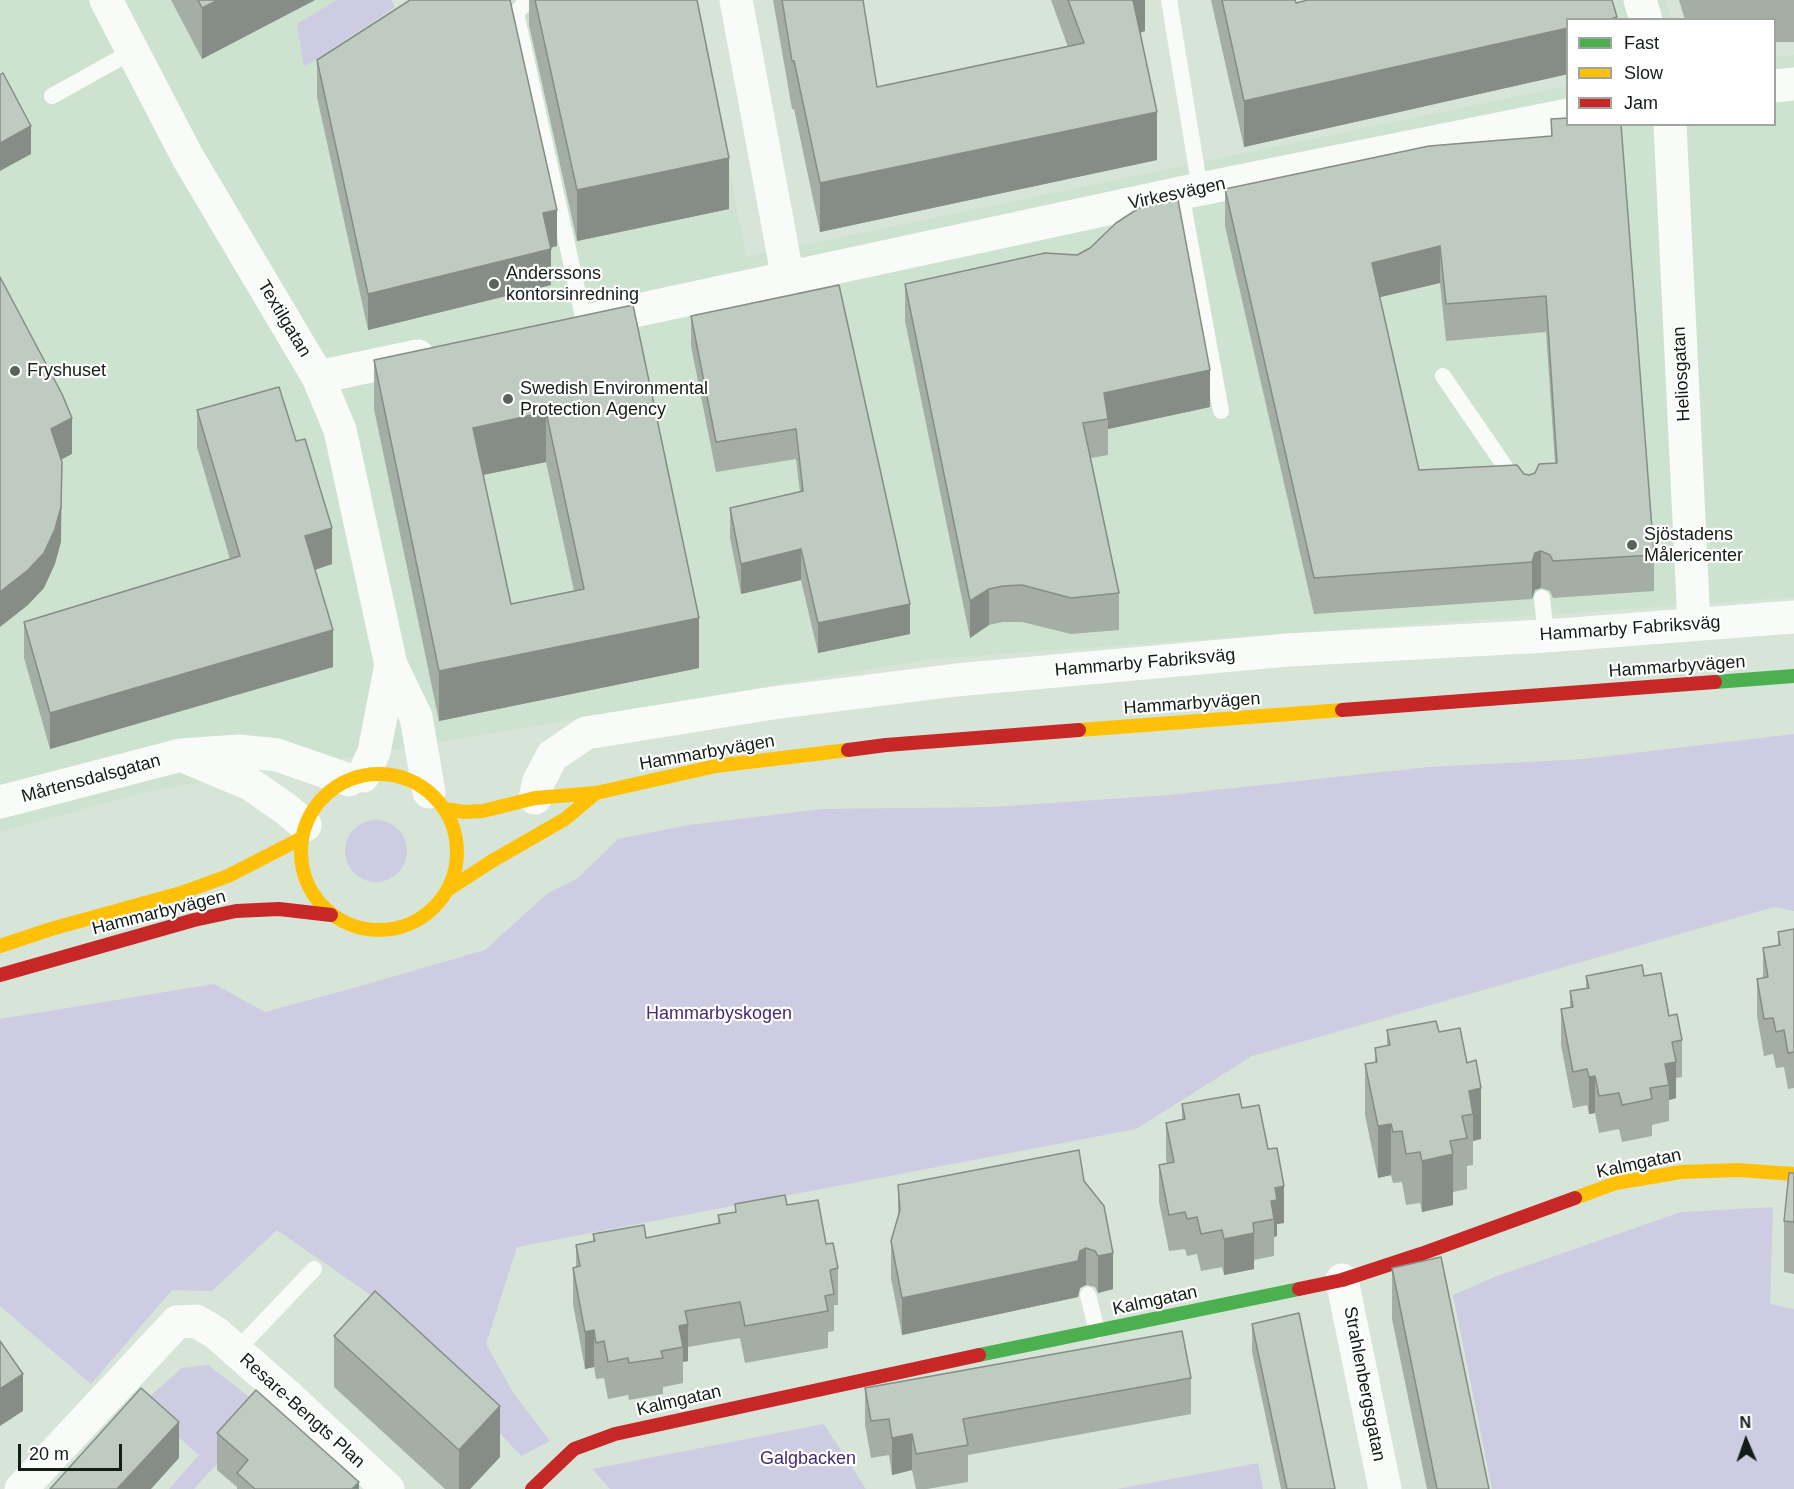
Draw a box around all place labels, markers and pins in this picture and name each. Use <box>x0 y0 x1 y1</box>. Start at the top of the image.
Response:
place label: Anderssons kontorsinredning <box>506 263 639 306</box>
marker: Anderssons kontorsinredning <box>487 277 501 291</box>
place label: Fryshuset <box>27 360 106 382</box>
marker: Fryshuset <box>8 364 22 378</box>
place label: Swedish Environmental Protection Agency <box>520 378 708 420</box>
marker: Swedish Environmental Protection Agency <box>501 392 515 406</box>
place label: Sjöstadens Målericenter <box>1644 524 1743 566</box>
marker: Sjöstadens Målericenter <box>1625 538 1639 552</box>

